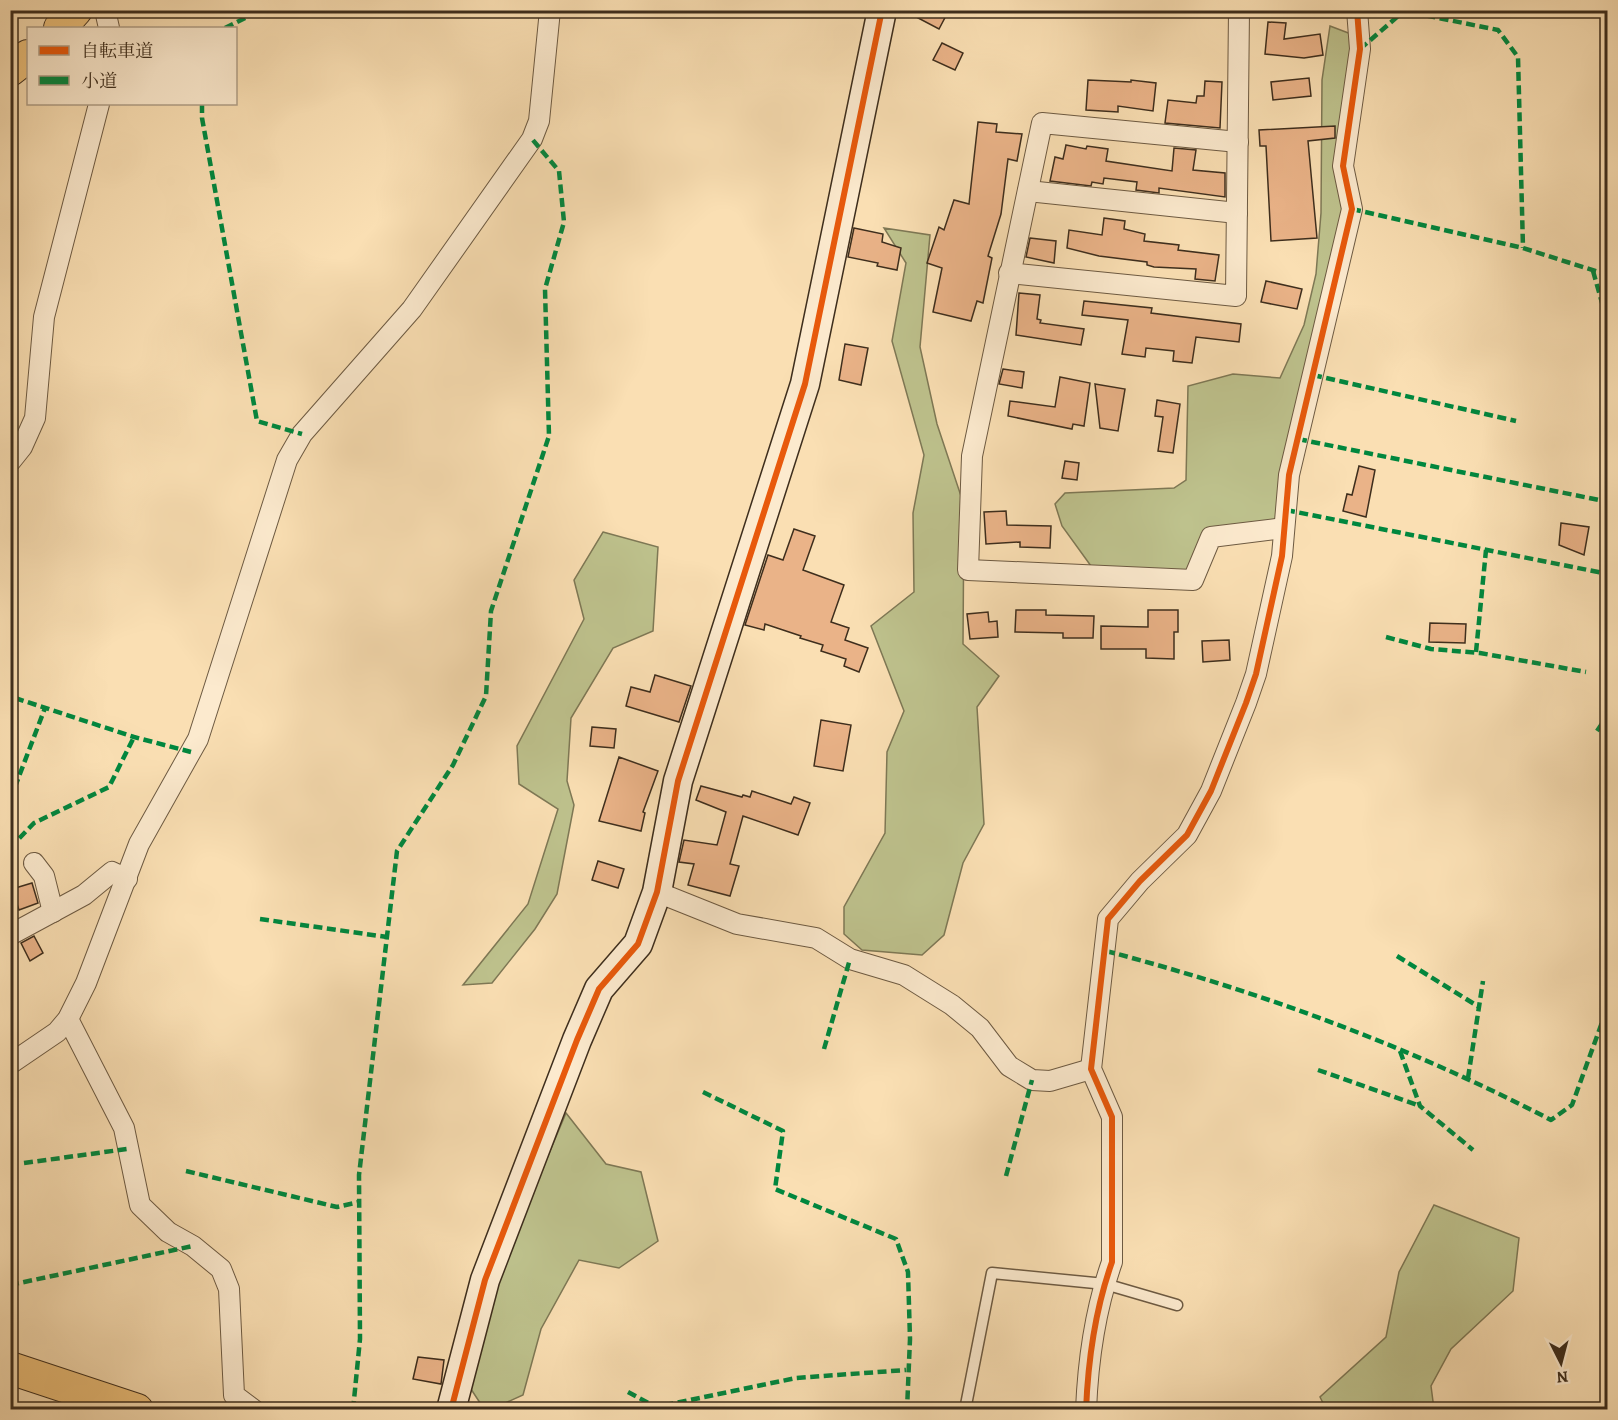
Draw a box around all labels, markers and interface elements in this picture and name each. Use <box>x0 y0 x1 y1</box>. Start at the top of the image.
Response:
legend <box>27 27 237 105</box>
text: 自転車道 <box>81 39 153 63</box>
text: 小道 <box>81 69 117 93</box>
north arrow <box>1531 1333 1591 1393</box>
text: N <box>1555 1365 1569 1389</box>

